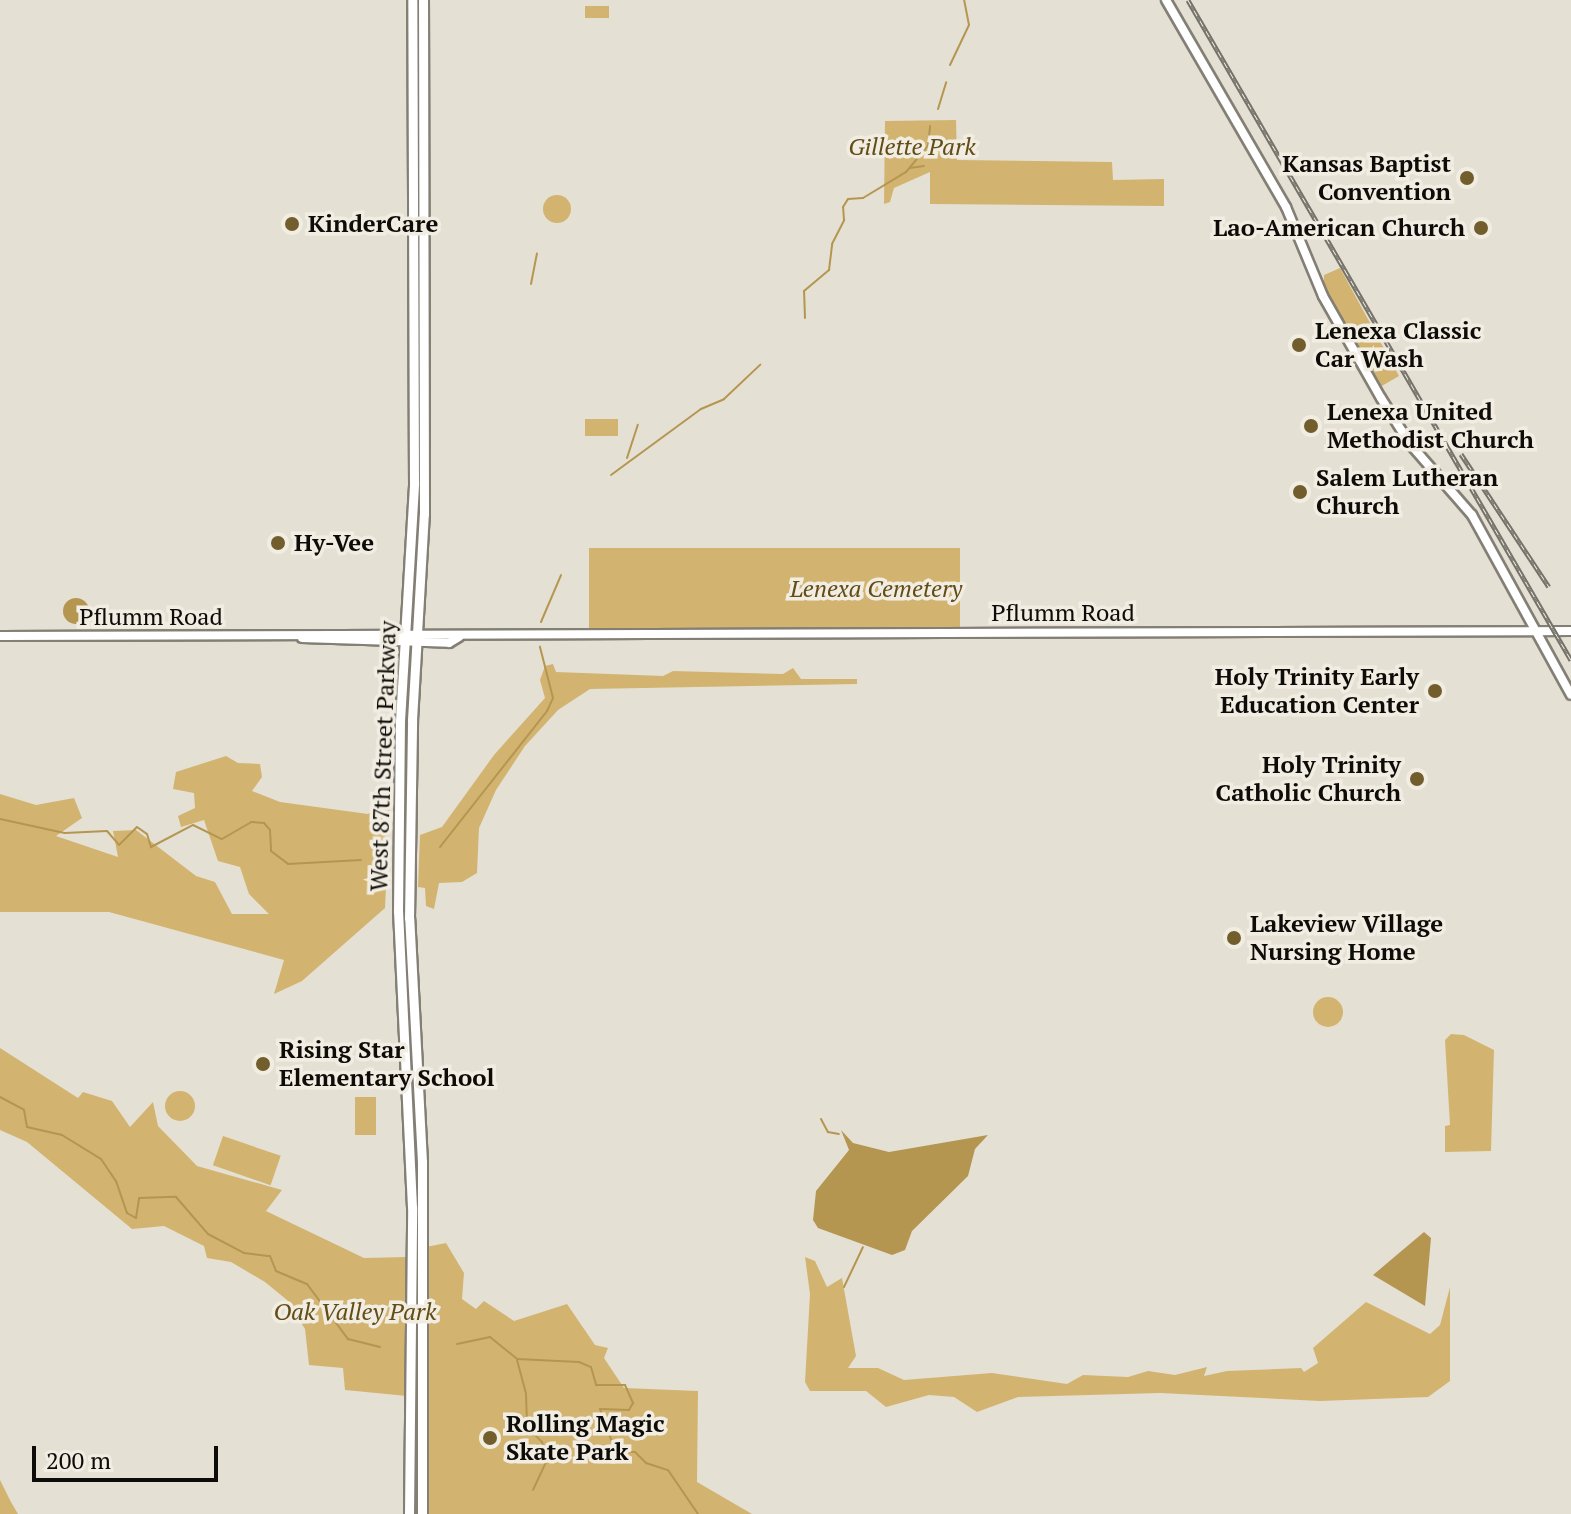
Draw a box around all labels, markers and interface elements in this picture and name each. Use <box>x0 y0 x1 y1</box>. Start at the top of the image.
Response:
park label: Gillette Park <box>848 133 976 161</box>
place label: Kansas Baptist Convention <box>1282 150 1451 206</box>
marker: Kansas Baptist Convention <box>1458 169 1476 187</box>
place label: KinderCare <box>308 210 438 238</box>
place label: Lao-American Church <box>1213 214 1465 242</box>
marker: KinderCare <box>283 215 301 233</box>
marker: Lao-American Church <box>1472 219 1490 237</box>
place label: Lenexa Classic Car Wash <box>1315 317 1481 373</box>
marker: Lenexa Classic Car Wash <box>1290 336 1308 354</box>
place label: Lenexa United Methodist Church <box>1327 398 1534 454</box>
marker: Lenexa United Methodist Church <box>1302 417 1320 435</box>
place label: Salem Lutheran Church <box>1316 464 1498 520</box>
marker: Salem Lutheran Church <box>1291 483 1309 501</box>
place label: Hy-Vee <box>294 529 374 557</box>
marker: Hy-Vee <box>269 534 287 552</box>
park label: Lenexa Cemetery <box>790 575 962 603</box>
street label: Pflumm Road <box>991 599 1135 627</box>
street label: Pflumm Road <box>79 603 223 631</box>
street label: West 87th Street Parkway <box>364 620 402 892</box>
place label: Holy Trinity Early Education Center <box>1215 663 1419 719</box>
marker: Holy Trinity Early Education Center <box>1426 682 1444 700</box>
place label: Holy Trinity Catholic Church <box>1216 751 1401 807</box>
marker: Holy Trinity Catholic Church <box>1408 770 1426 788</box>
place label: Lakeview Village Nursing Home <box>1250 910 1444 966</box>
marker: Lakeview Village Nursing Home <box>1225 929 1243 947</box>
place label: Rising Star Elementary School <box>279 1036 494 1092</box>
marker: Rising Star Elementary School <box>254 1055 272 1073</box>
park label: Oak Valley Park <box>273 1298 437 1326</box>
place label: Rolling Magic Skate Park <box>506 1410 665 1466</box>
marker: Rolling Magic Skate Park <box>481 1429 499 1447</box>
scale bar <box>36 1430 222 1480</box>
text: 200 m <box>46 1444 111 1476</box>

